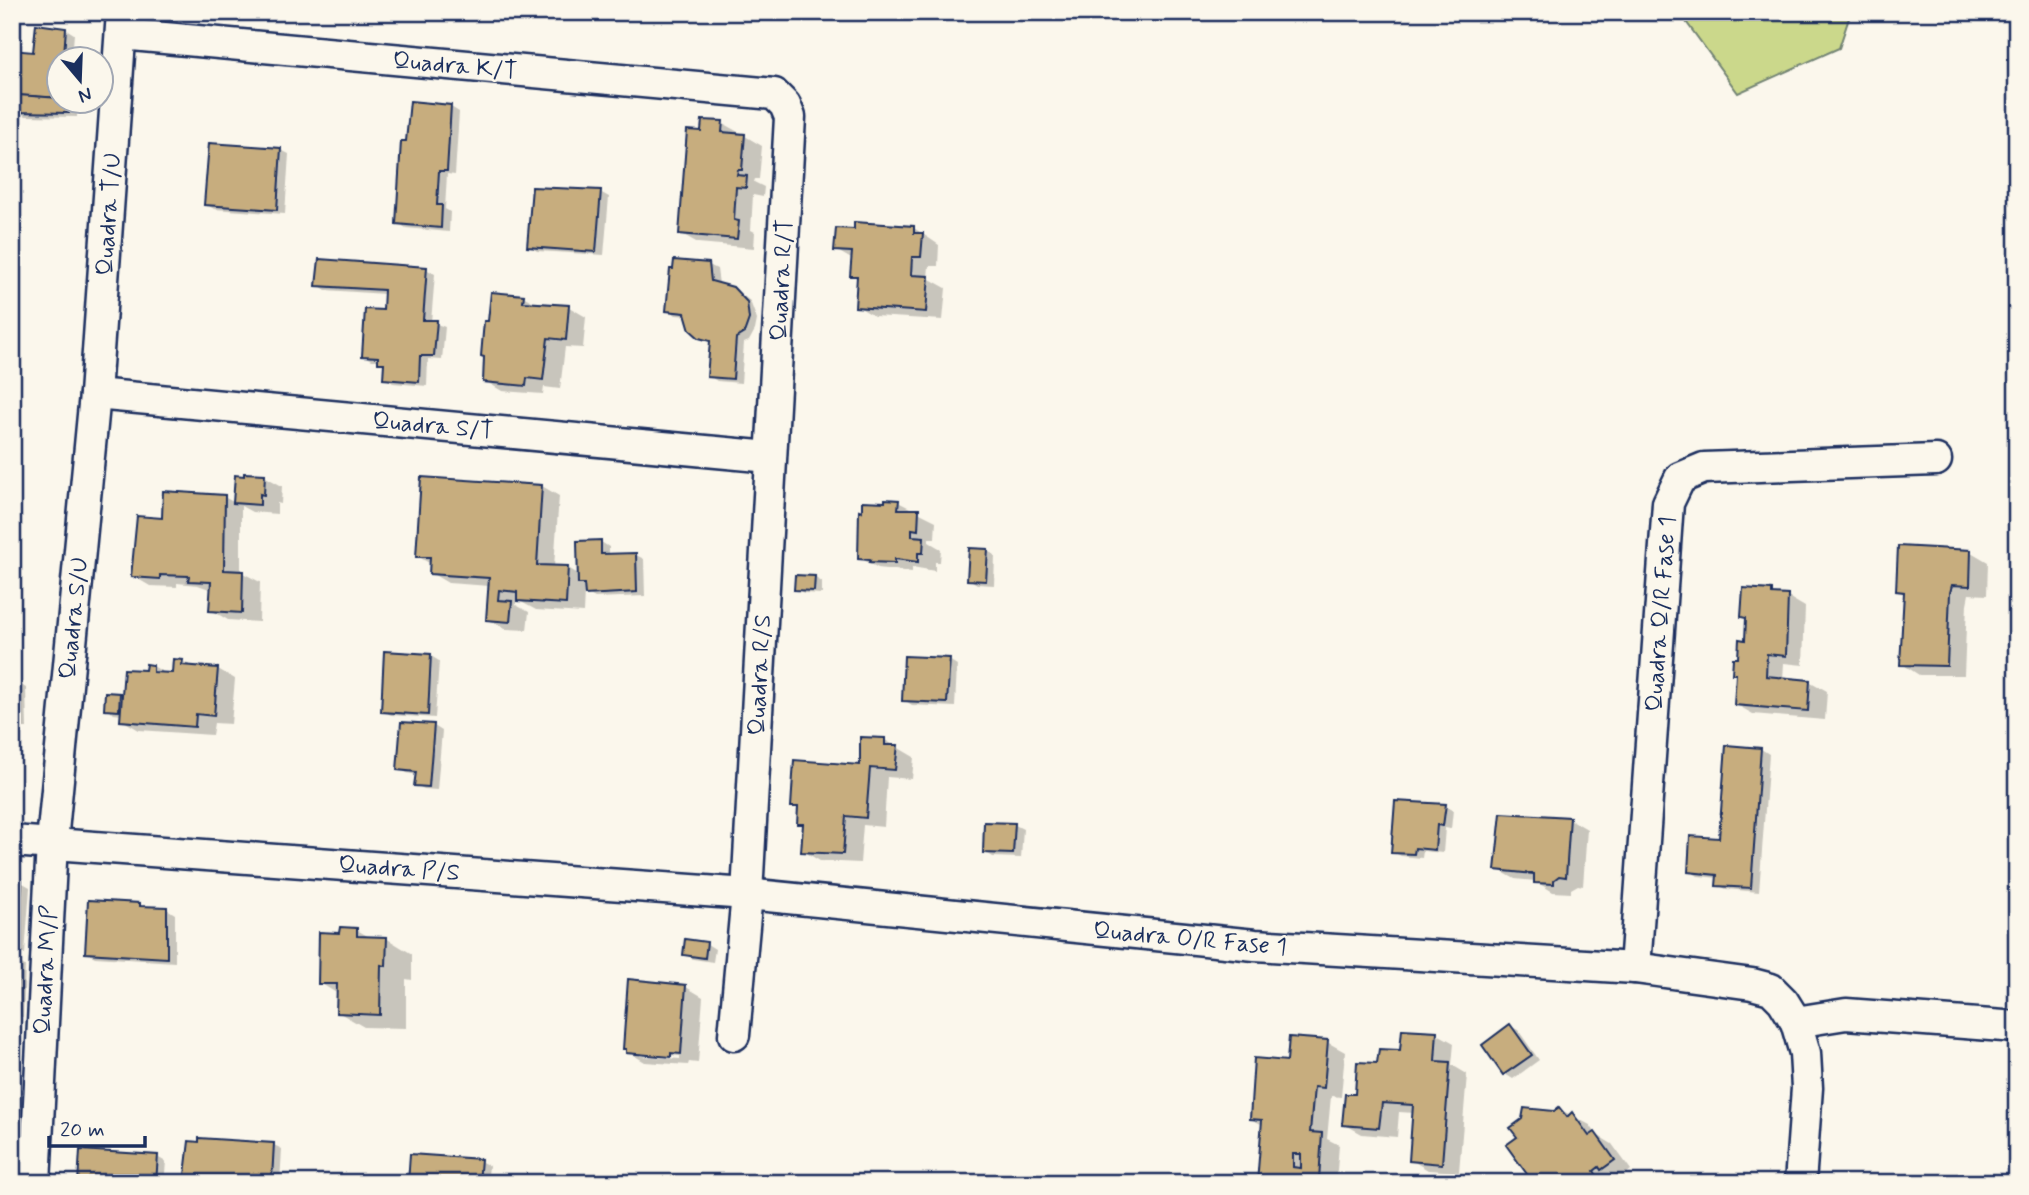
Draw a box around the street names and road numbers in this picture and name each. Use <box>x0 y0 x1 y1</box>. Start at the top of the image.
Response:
street label: Quadra K/T <box>391 46 519 87</box>
street label: Quadra T/U <box>90 151 129 277</box>
street label: Quadra R/T <box>764 218 801 342</box>
street label: Quadra S/T <box>371 406 495 447</box>
street label: Quadra Q/R Fase 1 <box>1639 515 1684 713</box>
street label: Quadra S/U <box>53 555 96 681</box>
street label: Quadra R/S <box>742 614 779 737</box>
street label: Quadra P/S <box>337 850 461 889</box>
street label: Quadra M/P <box>28 904 65 1036</box>
street label: Quadra O/R Fase 1 <box>1092 916 1288 963</box>

